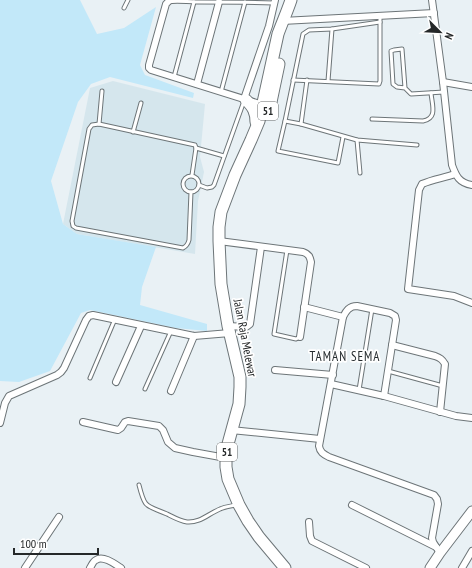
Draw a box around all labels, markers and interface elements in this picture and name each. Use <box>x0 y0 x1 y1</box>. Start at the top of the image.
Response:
north arrow <box>420 12 460 52</box>
text: N <box>442 31 457 42</box>
road number: 51 <box>258 102 278 120</box>
street label: Jalan Raja Melewar <box>230 297 261 379</box>
district label: TAMAN SEMA <box>310 348 381 365</box>
road number: 51 <box>217 443 237 461</box>
scale bar <box>14 530 98 556</box>
text: 100 m <box>20 536 47 551</box>

